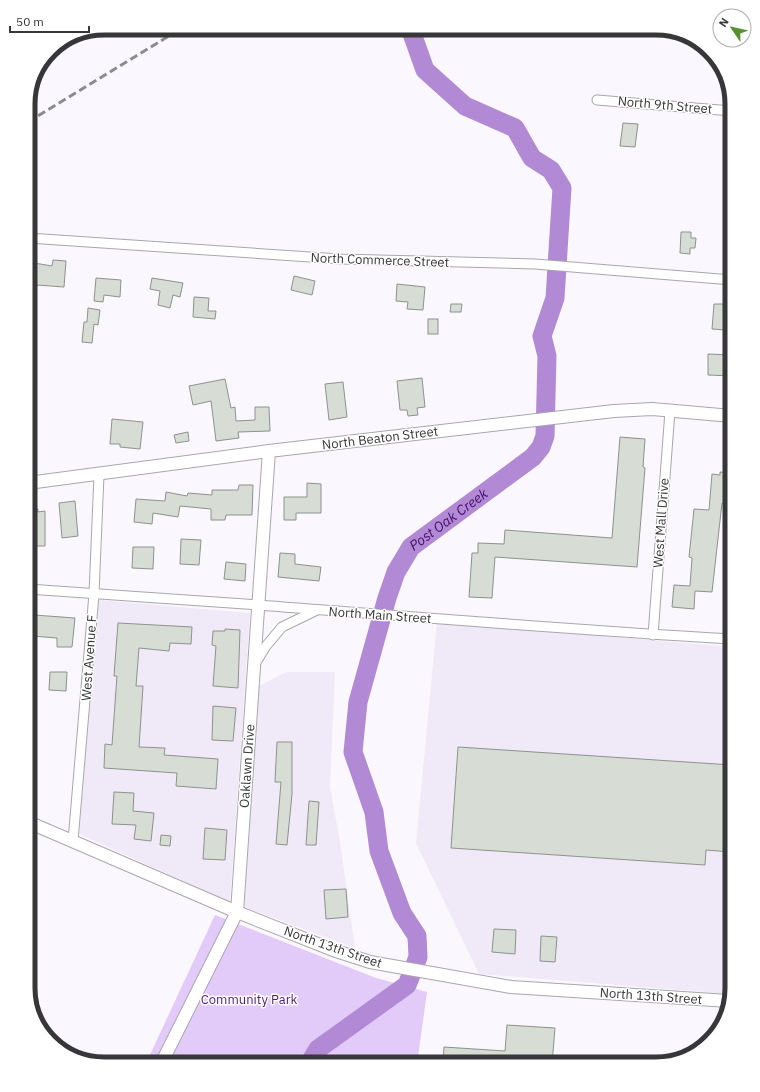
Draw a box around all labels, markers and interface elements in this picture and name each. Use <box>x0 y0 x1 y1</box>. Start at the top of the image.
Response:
scale bar <box>10 8 89 34</box>
north arrow <box>712 8 752 48</box>
text: 50 m <box>16 14 44 29</box>
text: N <box>716 15 732 30</box>
street label: North 9th Street <box>617 92 713 118</box>
street label: North Commerce Street <box>310 249 450 271</box>
street label: North Beaton Street <box>321 422 439 454</box>
street label: West Mall Drive <box>649 477 673 569</box>
water label: Post Oak Creek <box>405 484 492 554</box>
street label: North Main Street <box>328 603 432 627</box>
street label: West Avenue F <box>78 614 100 702</box>
street label: Oaklawn Drive <box>236 723 258 809</box>
street label: North 13th Street <box>282 922 384 972</box>
street label: North 13th Street <box>599 984 703 1008</box>
park label: Community Park <box>201 991 297 1008</box>

